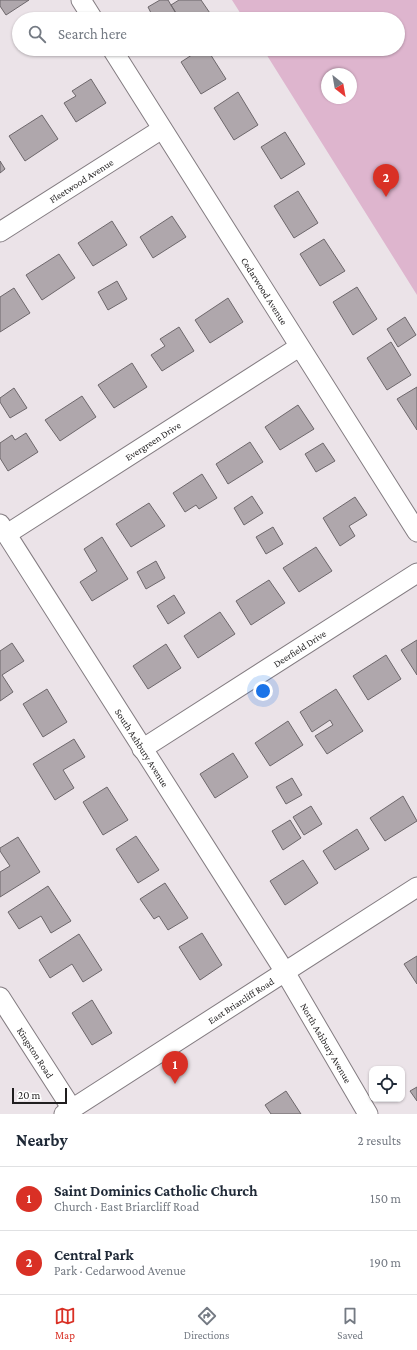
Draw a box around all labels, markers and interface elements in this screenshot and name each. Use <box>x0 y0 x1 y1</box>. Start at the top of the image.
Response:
search box <box>12 12 405 56</box>
icon: search <box>26 23 48 45</box>
text: Search here <box>58 26 127 42</box>
north arrow <box>321 68 357 104</box>
street label: Fleetwood Avenue <box>47 156 115 205</box>
pin: 2 <box>373 164 399 197</box>
street label: Cedarwood Avenue <box>239 255 290 327</box>
street label: Evergreen Drive <box>123 419 183 462</box>
street label: Deerfield Drive <box>271 627 328 669</box>
your location <box>253 681 273 701</box>
street label: South Ashbury Avenue <box>113 706 171 789</box>
street label: East Briarcliff Road <box>206 975 276 1026</box>
street label: North Ashbury Avenue <box>299 1001 354 1085</box>
street label: Kingston Road <box>15 1025 56 1081</box>
pin: 1 <box>162 1051 188 1084</box>
map controls <box>369 1066 405 1102</box>
button: locate <box>369 1066 405 1102</box>
scale bar <box>12 1086 67 1105</box>
text: 20 m <box>18 1089 40 1101</box>
text: Nearby <box>16 1131 68 1150</box>
text: 2 results <box>358 1133 401 1148</box>
text: Saint Dominics Catholic Church <box>54 1183 258 1199</box>
text: 1 <box>27 1191 31 1206</box>
text: 150 m <box>370 1191 401 1206</box>
text: Church · East Briarcliff Road <box>54 1199 199 1214</box>
text: Central Park <box>54 1247 134 1263</box>
text: 2 <box>26 1255 32 1270</box>
text: 190 m <box>370 1255 401 1270</box>
text: Park · Cedarwood Avenue <box>54 1263 186 1278</box>
tab: Map <box>54 1305 76 1341</box>
tab: Directions <box>184 1305 229 1341</box>
tab: Saved <box>337 1305 363 1341</box>

